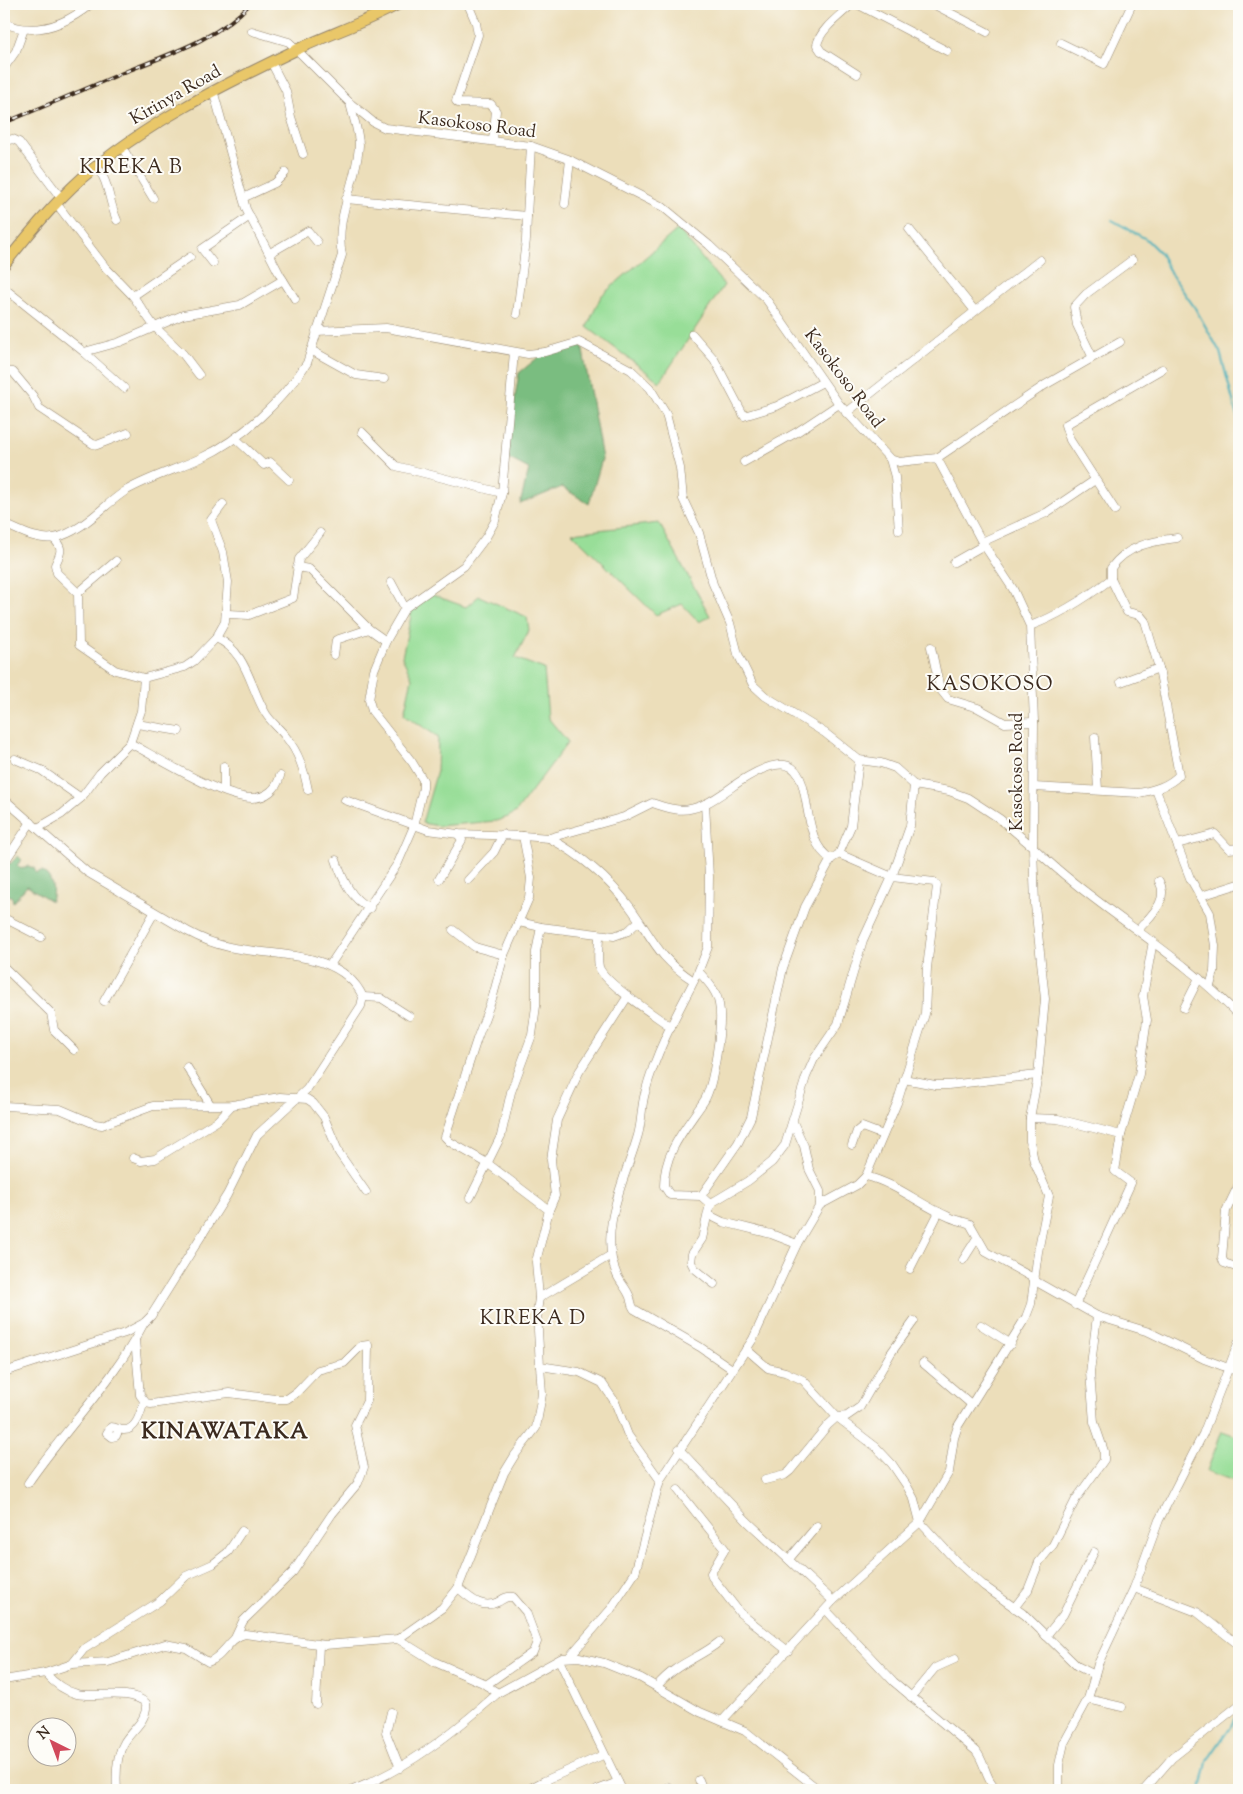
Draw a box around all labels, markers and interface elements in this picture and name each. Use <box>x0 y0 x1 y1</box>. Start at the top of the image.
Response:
street label: Kirinya Road <box>126 59 226 133</box>
street label: Kasokoso Road <box>417 106 537 146</box>
district label: KIREKA B <box>79 154 183 183</box>
street label: Kasokoso Road <box>797 324 889 434</box>
district label: KASOKOSO <box>926 671 1054 700</box>
street label: Kasokoso Road <box>1005 713 1031 831</box>
district label: KIREKA D <box>480 1305 586 1334</box>
district label: KINAWATAKA <box>141 1417 309 1449</box>
north arrow <box>28 1716 78 1766</box>
text: N <box>34 1723 55 1745</box>

